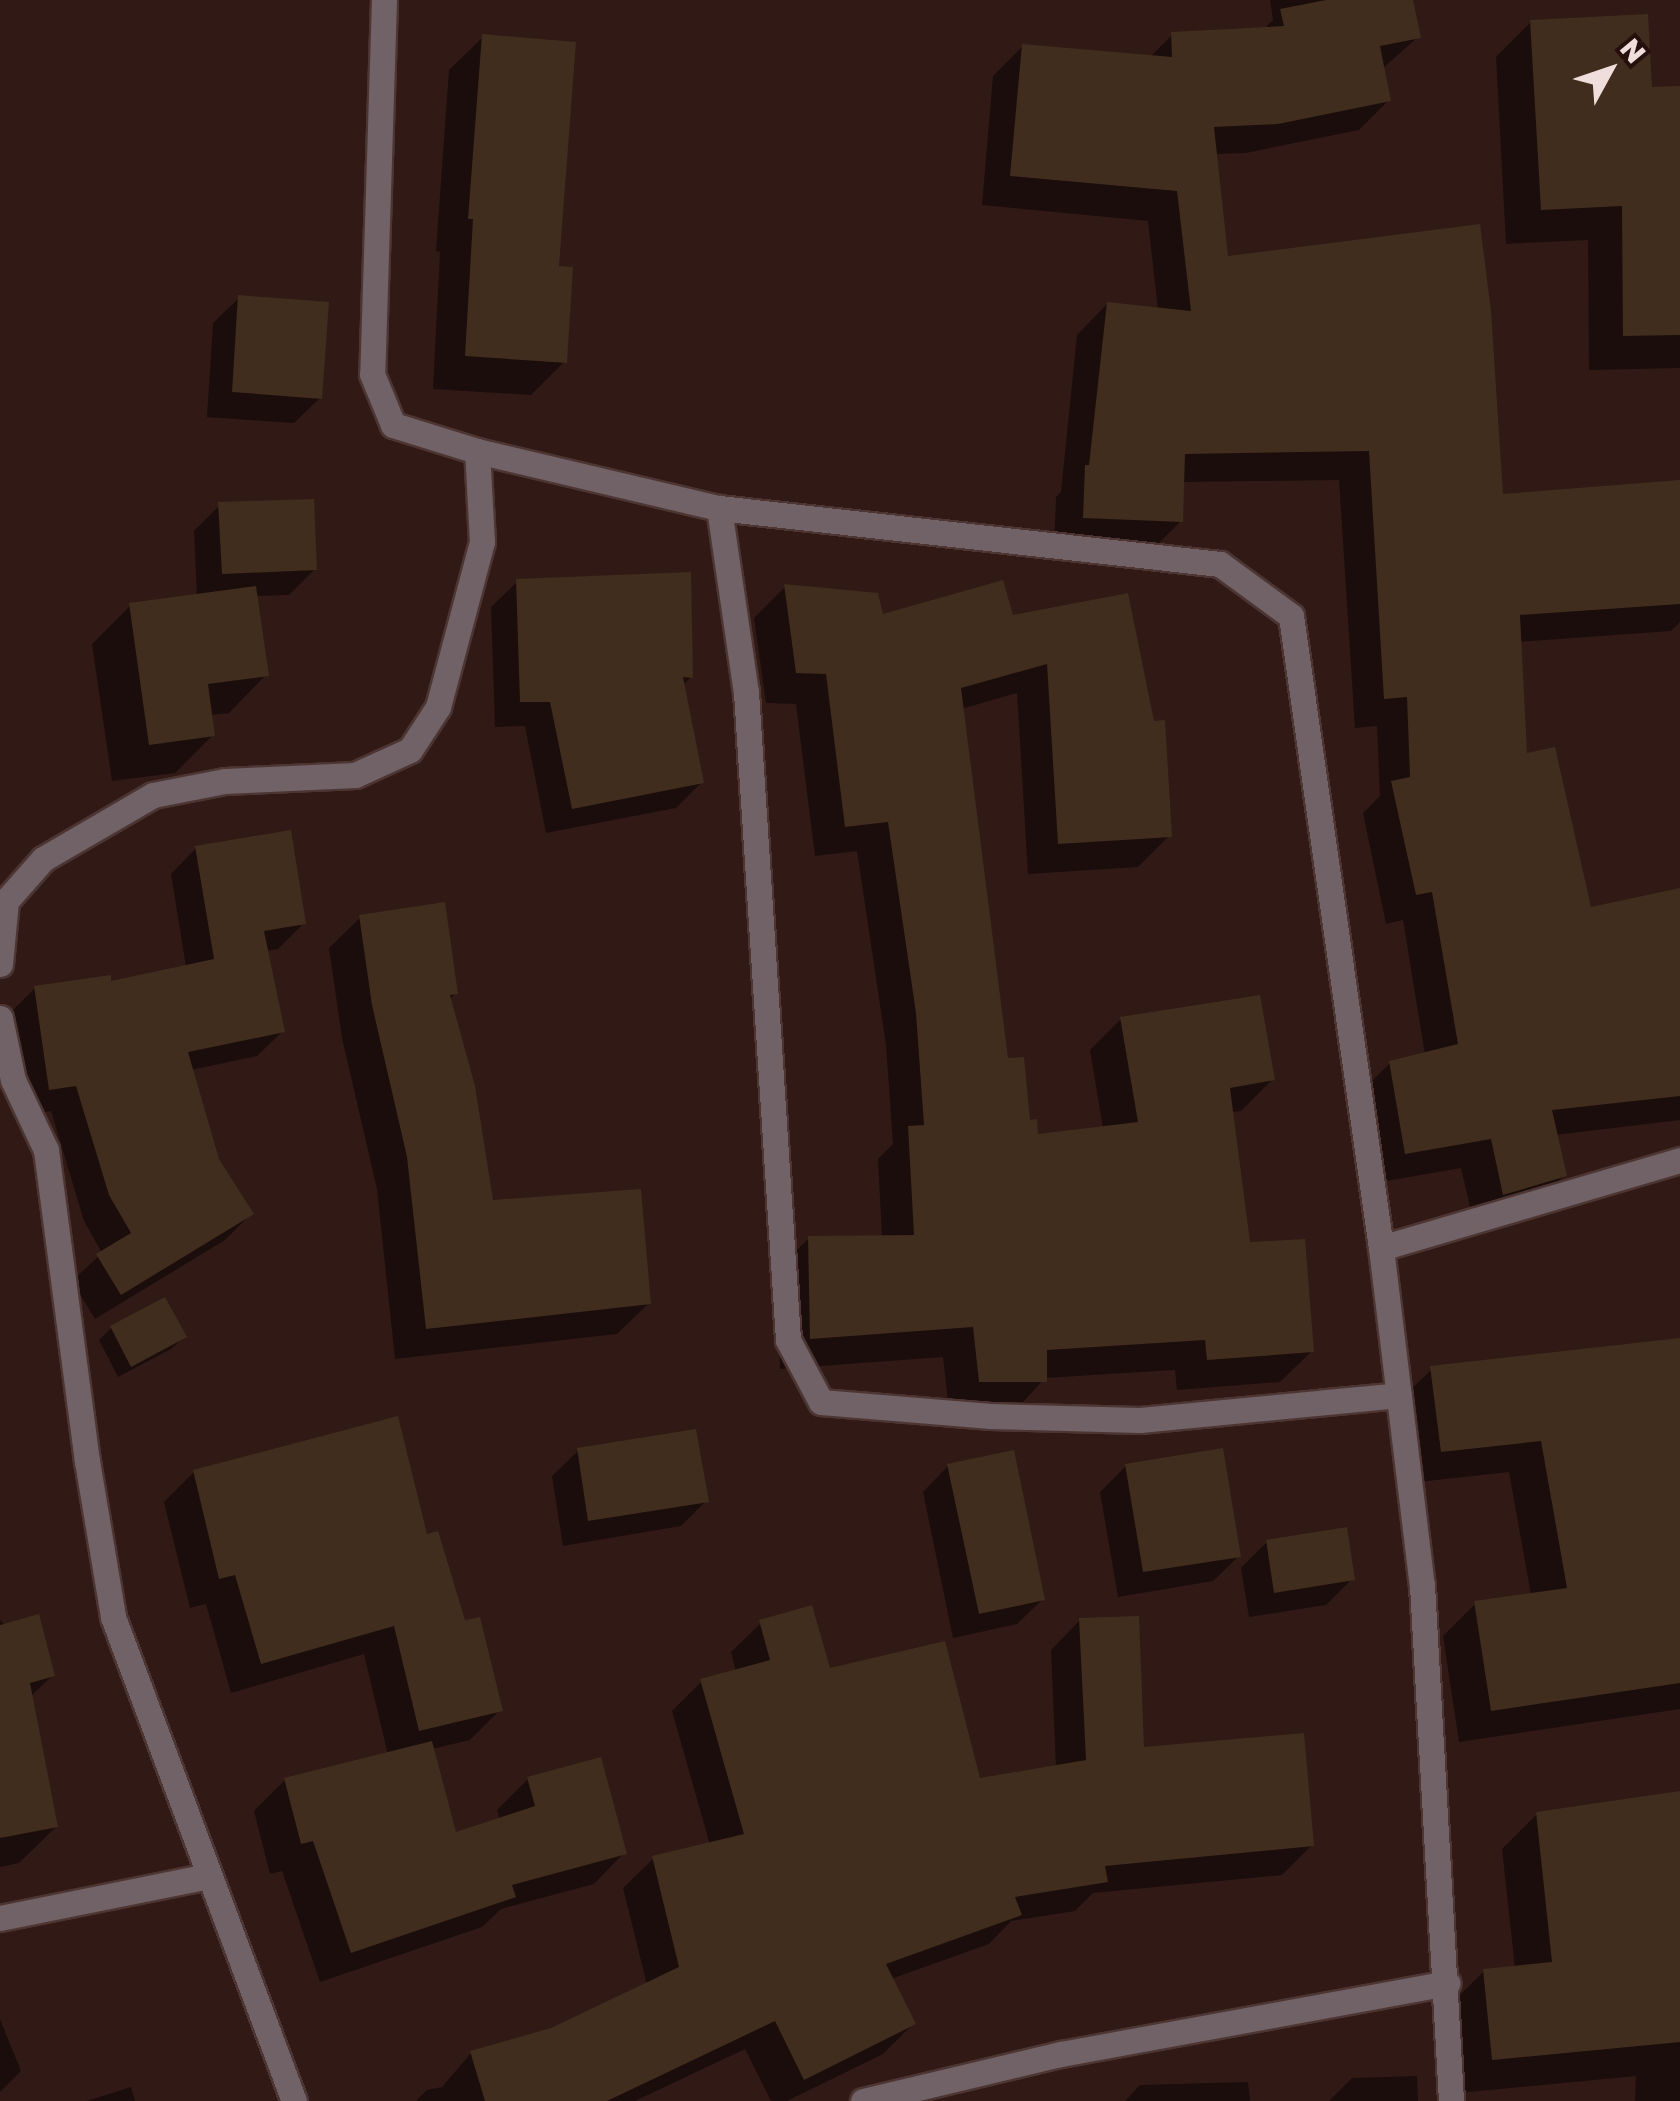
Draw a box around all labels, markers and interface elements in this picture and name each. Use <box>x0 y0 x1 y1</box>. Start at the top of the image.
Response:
north arrow <box>1560 20 1660 120</box>
text: N <box>1614 32 1653 69</box>

